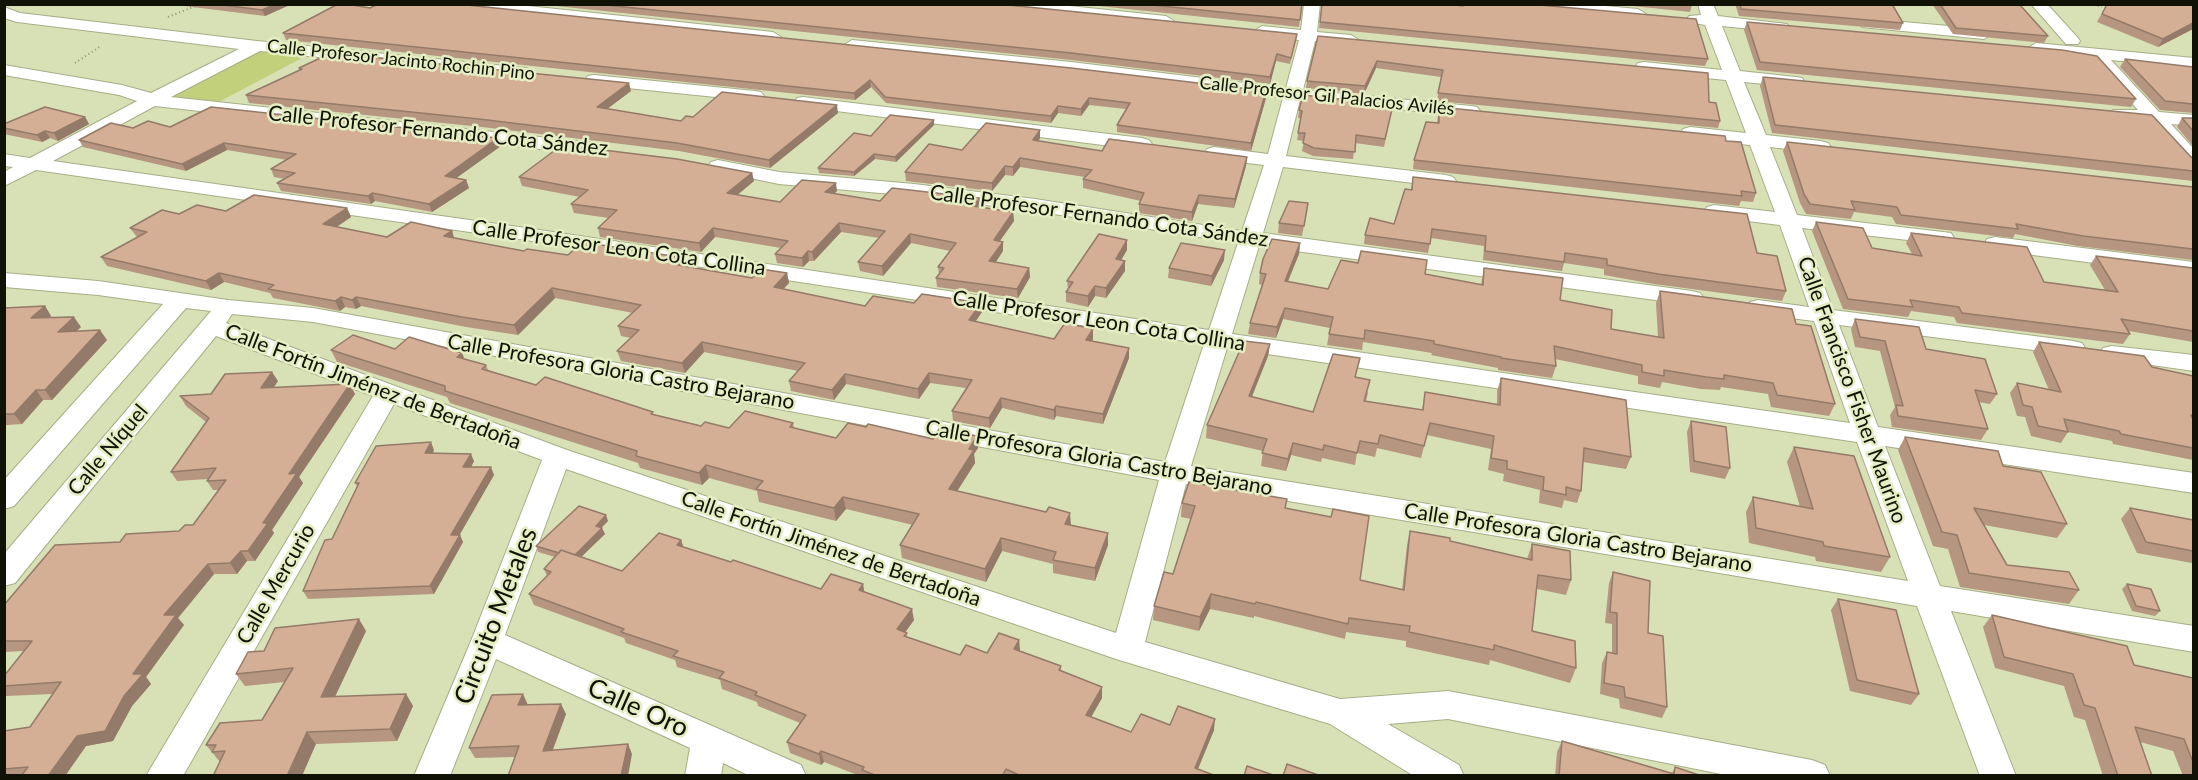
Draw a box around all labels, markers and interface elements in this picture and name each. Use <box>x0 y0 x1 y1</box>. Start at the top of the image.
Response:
street label: Calle Profesor Jacinto Rochin Pino <box>266 35 536 85</box>
street label: Calle Profesor Gil Palacios Avilés <box>1199 72 1455 120</box>
street label: Calle Profesor Fernando Cota Sández <box>267 101 609 161</box>
street label: Calle Profesor Fernando Cota Sández <box>928 180 1270 252</box>
street label: Calle Profesor Leon Cota Collina <box>471 215 767 281</box>
street label: Calle Francisco Fisher Maurino <box>1792 253 1912 527</box>
street label: Calle Profesor Leon Cota Collina <box>951 285 1247 357</box>
street label: Calle Fortín Jiménez de Bertadoña <box>221 319 525 455</box>
street label: Calle Profesora Gloria Castro Bejarano <box>445 329 797 415</box>
street label: Calle Níquel <box>63 399 153 501</box>
street label: Calle Profesora Gloria Castro Bejarano <box>923 415 1275 501</box>
street label: Calle Fortín Jiménez de Bertadoña <box>678 486 984 612</box>
street label: Calle Profesora Gloria Castro Bejarano <box>1402 498 1754 578</box>
street label: Calle Mercurio <box>231 519 321 649</box>
street label: Circuito Metales <box>448 523 544 709</box>
street label: Calle Oro <box>583 672 693 744</box>

